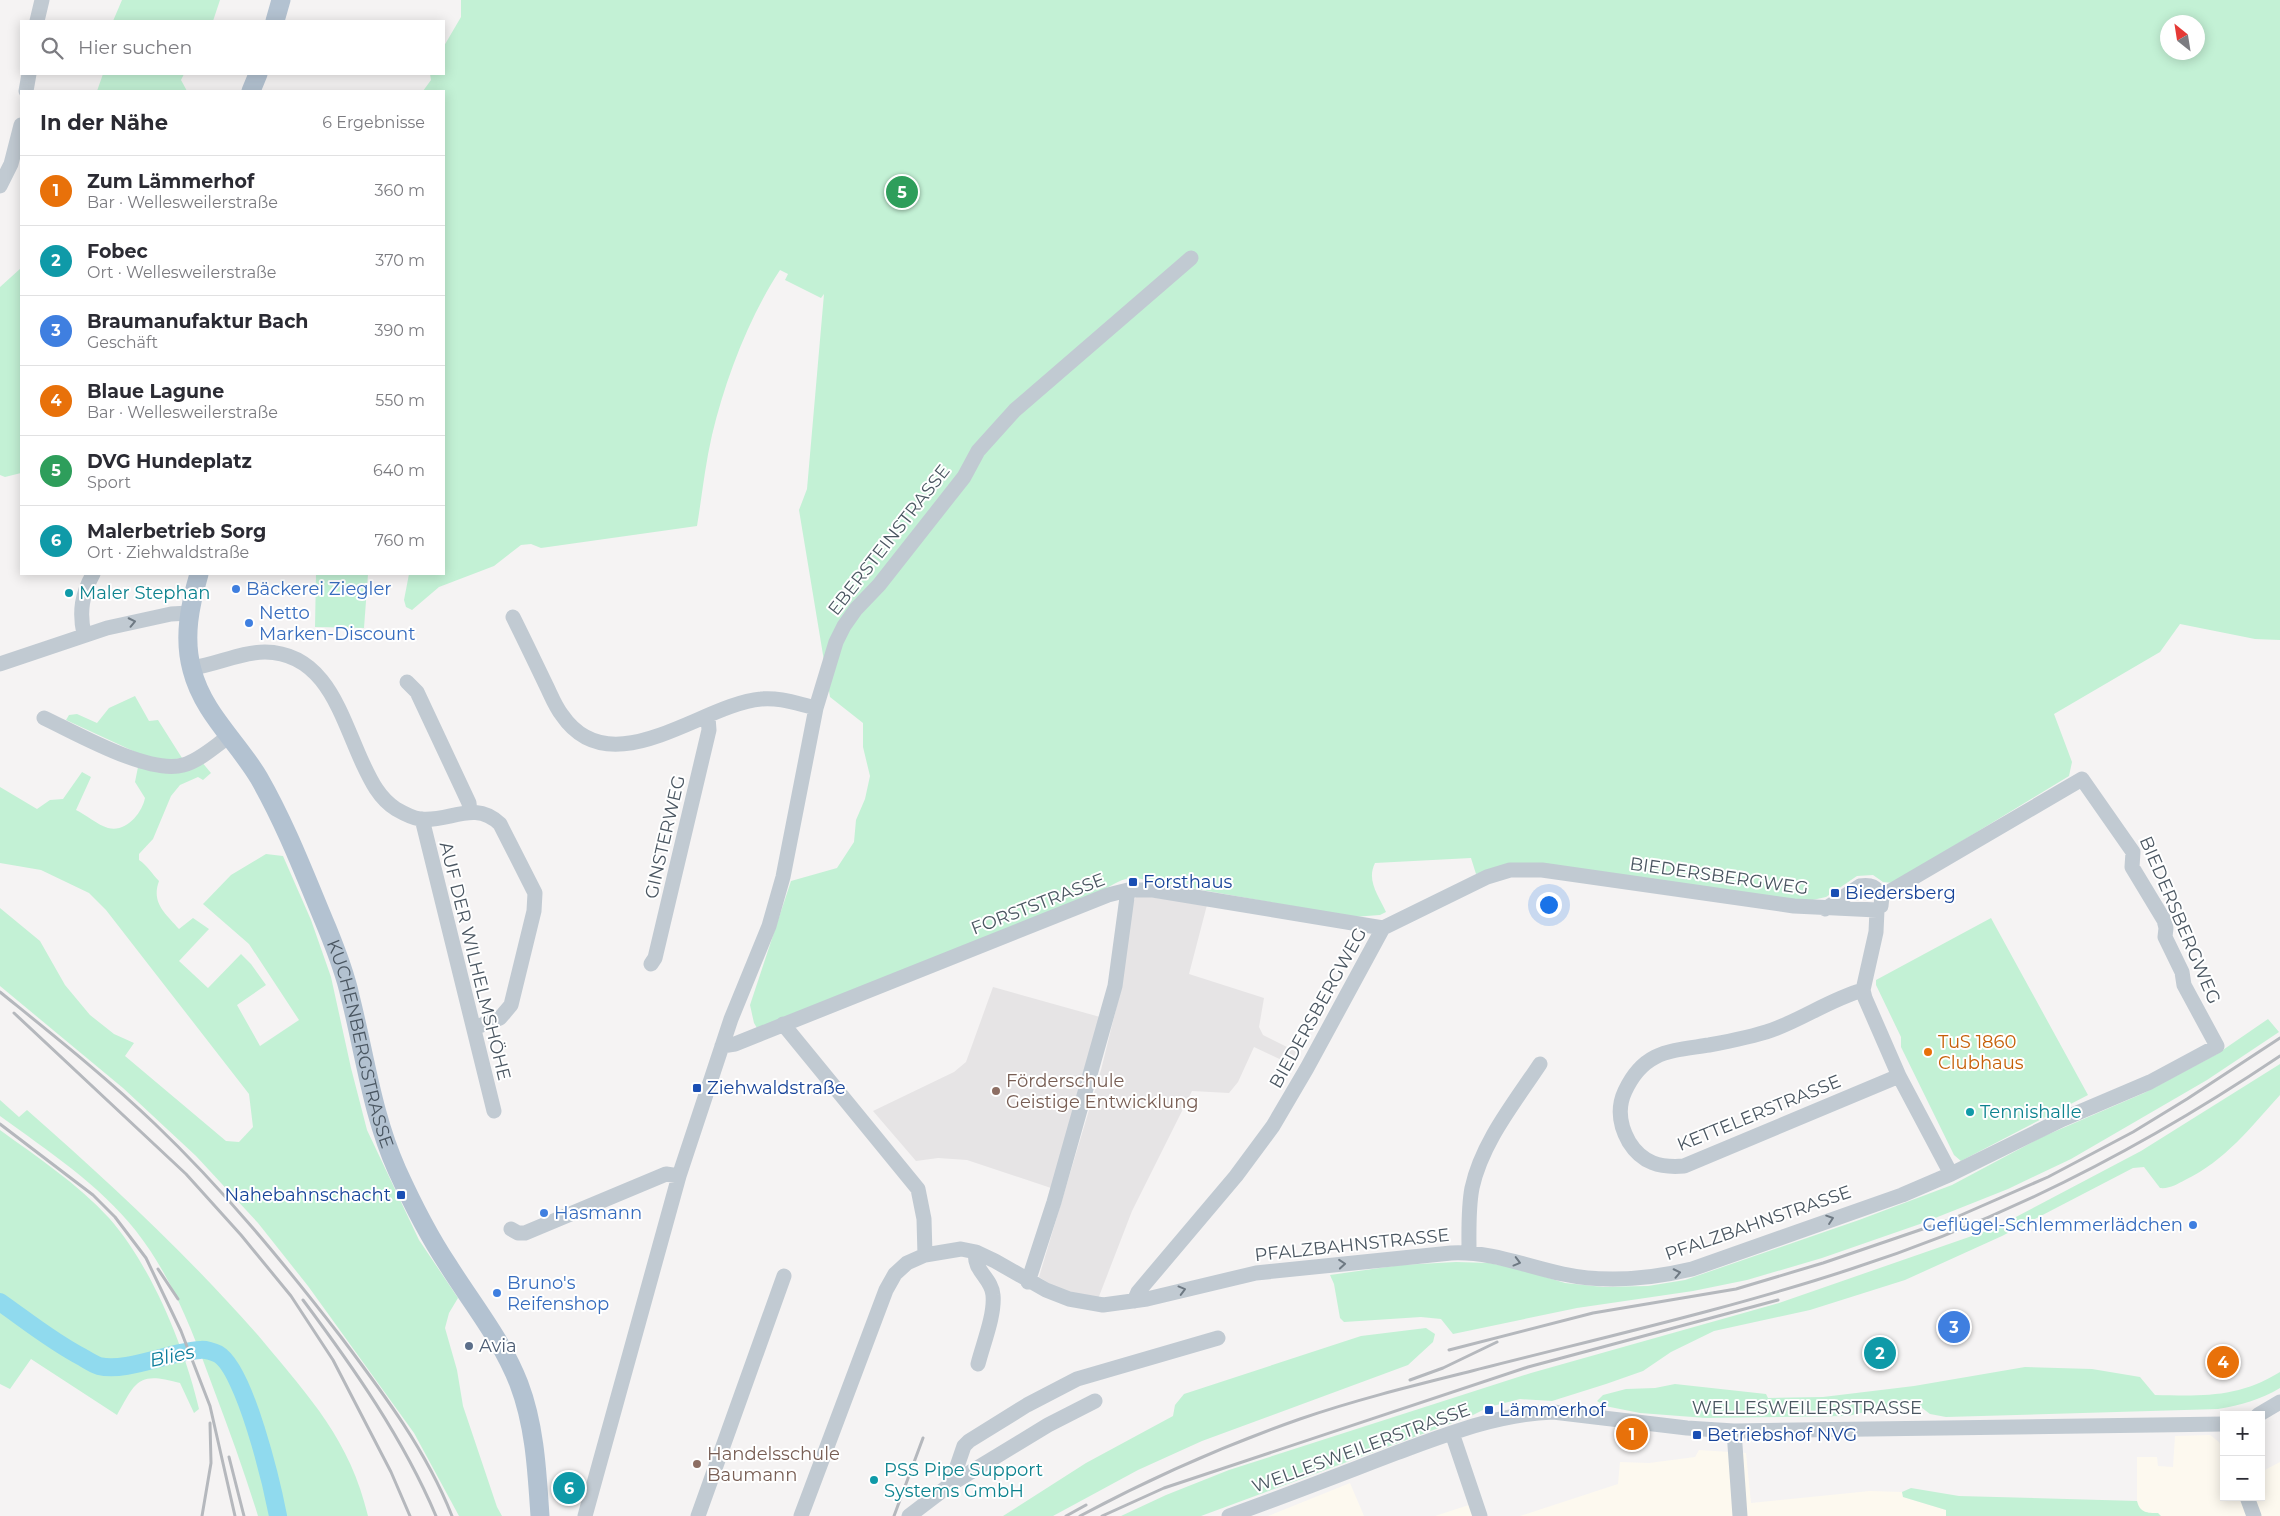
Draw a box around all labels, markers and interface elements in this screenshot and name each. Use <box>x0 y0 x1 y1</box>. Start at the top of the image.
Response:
north arrow <box>2160 15 2205 60</box>
search box <box>20 20 445 75</box>
icon: search <box>38 34 66 62</box>
text: Hier suchen <box>78 36 192 59</box>
text: In der Nähe <box>40 110 168 135</box>
text: 6 Ergebnisse <box>322 113 425 132</box>
text: Zum Lämmerhof <box>87 170 254 193</box>
pin: 5 <box>886 173 918 211</box>
text: 1 <box>53 181 59 200</box>
text: 360 m <box>374 181 425 200</box>
text: Bar · Wellesweilerstraße <box>87 193 278 212</box>
text: Fobec <box>87 240 148 263</box>
text: 2 <box>51 251 61 270</box>
text: 370 m <box>375 251 425 270</box>
text: Ort · Wellesweilerstraße <box>87 263 276 282</box>
text: Braumanufaktur Bach <box>87 310 308 333</box>
text: 3 <box>51 321 61 340</box>
text: 390 m <box>374 321 425 340</box>
text: Geschäft <box>87 333 158 352</box>
text: Blaue Lagune <box>87 380 224 403</box>
text: 4 <box>50 391 62 410</box>
text: 550 m <box>375 391 425 410</box>
text: Bar · Wellesweilerstraße <box>87 403 278 422</box>
text: DVG Hundeplatz <box>87 450 252 473</box>
street label: EBERSTEINSTRASSE <box>823 460 955 620</box>
text: 5 <box>51 461 61 480</box>
text: 640 m <box>373 461 425 480</box>
text: Sport <box>87 473 131 492</box>
text: Malerbetrieb Sorg <box>87 520 266 543</box>
text: 6 <box>51 531 61 550</box>
text: 760 m <box>374 531 425 550</box>
text: Ort · Ziehwaldstraße <box>87 543 249 562</box>
place label: Bäckerei Ziegler <box>246 578 392 600</box>
place label: Maler Stephan <box>79 582 211 604</box>
marker: Bäckerei Ziegler <box>230 583 242 595</box>
marker: Maler Stephan <box>63 587 75 599</box>
place label: Netto Marken-Discount <box>259 602 416 645</box>
marker: Netto Marken-Discount <box>243 617 255 629</box>
one-way arrow <box>127 618 136 628</box>
street label: GINSTERWEG <box>640 773 690 901</box>
street label: BIEDERSBERGWEG <box>2135 833 2225 1007</box>
street label: AUF DER WILHELMSHÖHE <box>435 839 515 1083</box>
street label: BIEDERSBERGWEG <box>1628 853 1810 899</box>
street label: FORSTSTRASSE <box>968 868 1108 940</box>
place label: Forsthaus <box>1143 871 1233 893</box>
marker: Forsthaus <box>1127 876 1139 888</box>
place label: Biedersberg <box>1845 882 1956 904</box>
marker: Biedersberg <box>1829 887 1841 899</box>
your location <box>1536 892 1562 918</box>
street label: BIEDERSBERGWEG <box>1265 924 1371 1092</box>
street label: KUCHENBERGSTRASSE <box>322 936 398 1151</box>
place label: TuS 1860 Clubhaus <box>1938 1031 2024 1074</box>
marker: TuS 1860 Clubhaus <box>1922 1046 1934 1058</box>
place label: Förderschule Geistige Entwicklung <box>1006 1070 1199 1113</box>
street label: KETTELERSTRASSE <box>1674 1070 1844 1156</box>
place label: Ziehwaldstraße <box>707 1077 846 1099</box>
marker: Ziehwaldstraße <box>691 1082 703 1094</box>
marker: Förderschule Geistige Entwicklung <box>990 1085 1002 1097</box>
place label: Tennishalle <box>1980 1101 2082 1123</box>
marker: Tennishalle <box>1964 1106 1976 1118</box>
street label: PFALZBAHNSTRASSE <box>1662 1181 1854 1265</box>
place label: Nahebahnschacht <box>225 1184 391 1206</box>
marker: Nahebahnschacht <box>395 1189 407 1201</box>
place label: Hasmann <box>554 1202 642 1224</box>
marker: Hasmann <box>538 1207 550 1219</box>
place label: Geflügel-Schlemmerlädchen <box>1923 1214 2183 1236</box>
one-way arrow <box>1826 1215 1834 1225</box>
marker: Geflügel-Schlemmerlädchen <box>2187 1219 2199 1231</box>
street label: PFALZBAHNSTRASSE <box>1253 1224 1451 1266</box>
one-way arrow <box>1512 1256 1520 1266</box>
one-way arrow <box>1338 1259 1346 1270</box>
one-way arrow <box>1673 1268 1681 1278</box>
place label: Bruno's Reifenshop <box>507 1272 609 1315</box>
one-way arrow <box>1177 1285 1186 1296</box>
marker: Bruno's Reifenshop <box>491 1287 503 1299</box>
pin: 3 <box>1938 1308 1970 1346</box>
pin: 2 <box>1864 1334 1896 1372</box>
place label: Avia <box>479 1335 517 1357</box>
water label: Blies <box>147 1340 197 1372</box>
marker: Avia <box>463 1340 475 1352</box>
pin: 4 <box>2207 1343 2239 1381</box>
street label: WELLESWEILERSTRASSE <box>1692 1397 1922 1419</box>
street label: WELLESWEILERSTRASSE <box>1249 1398 1473 1498</box>
place label: Lämmerhof <box>1499 1399 1607 1421</box>
marker: Lämmerhof <box>1483 1404 1495 1416</box>
map controls <box>2220 1411 2265 1501</box>
button: + <box>2220 1411 2265 1456</box>
pin: 1 <box>1616 1415 1648 1453</box>
place label: Betriebshof NVG <box>1707 1424 1857 1446</box>
marker: Betriebshof NVG <box>1691 1429 1703 1441</box>
place label: Handelsschule Baumann <box>707 1443 840 1486</box>
button: − <box>2220 1456 2265 1501</box>
marker: Handelsschule Baumann <box>691 1458 703 1470</box>
place label: PSS Pipe Support Systems GmbH <box>884 1459 1043 1502</box>
pin: 6 <box>553 1469 585 1507</box>
marker: PSS Pipe Support Systems GmbH <box>868 1474 880 1486</box>

